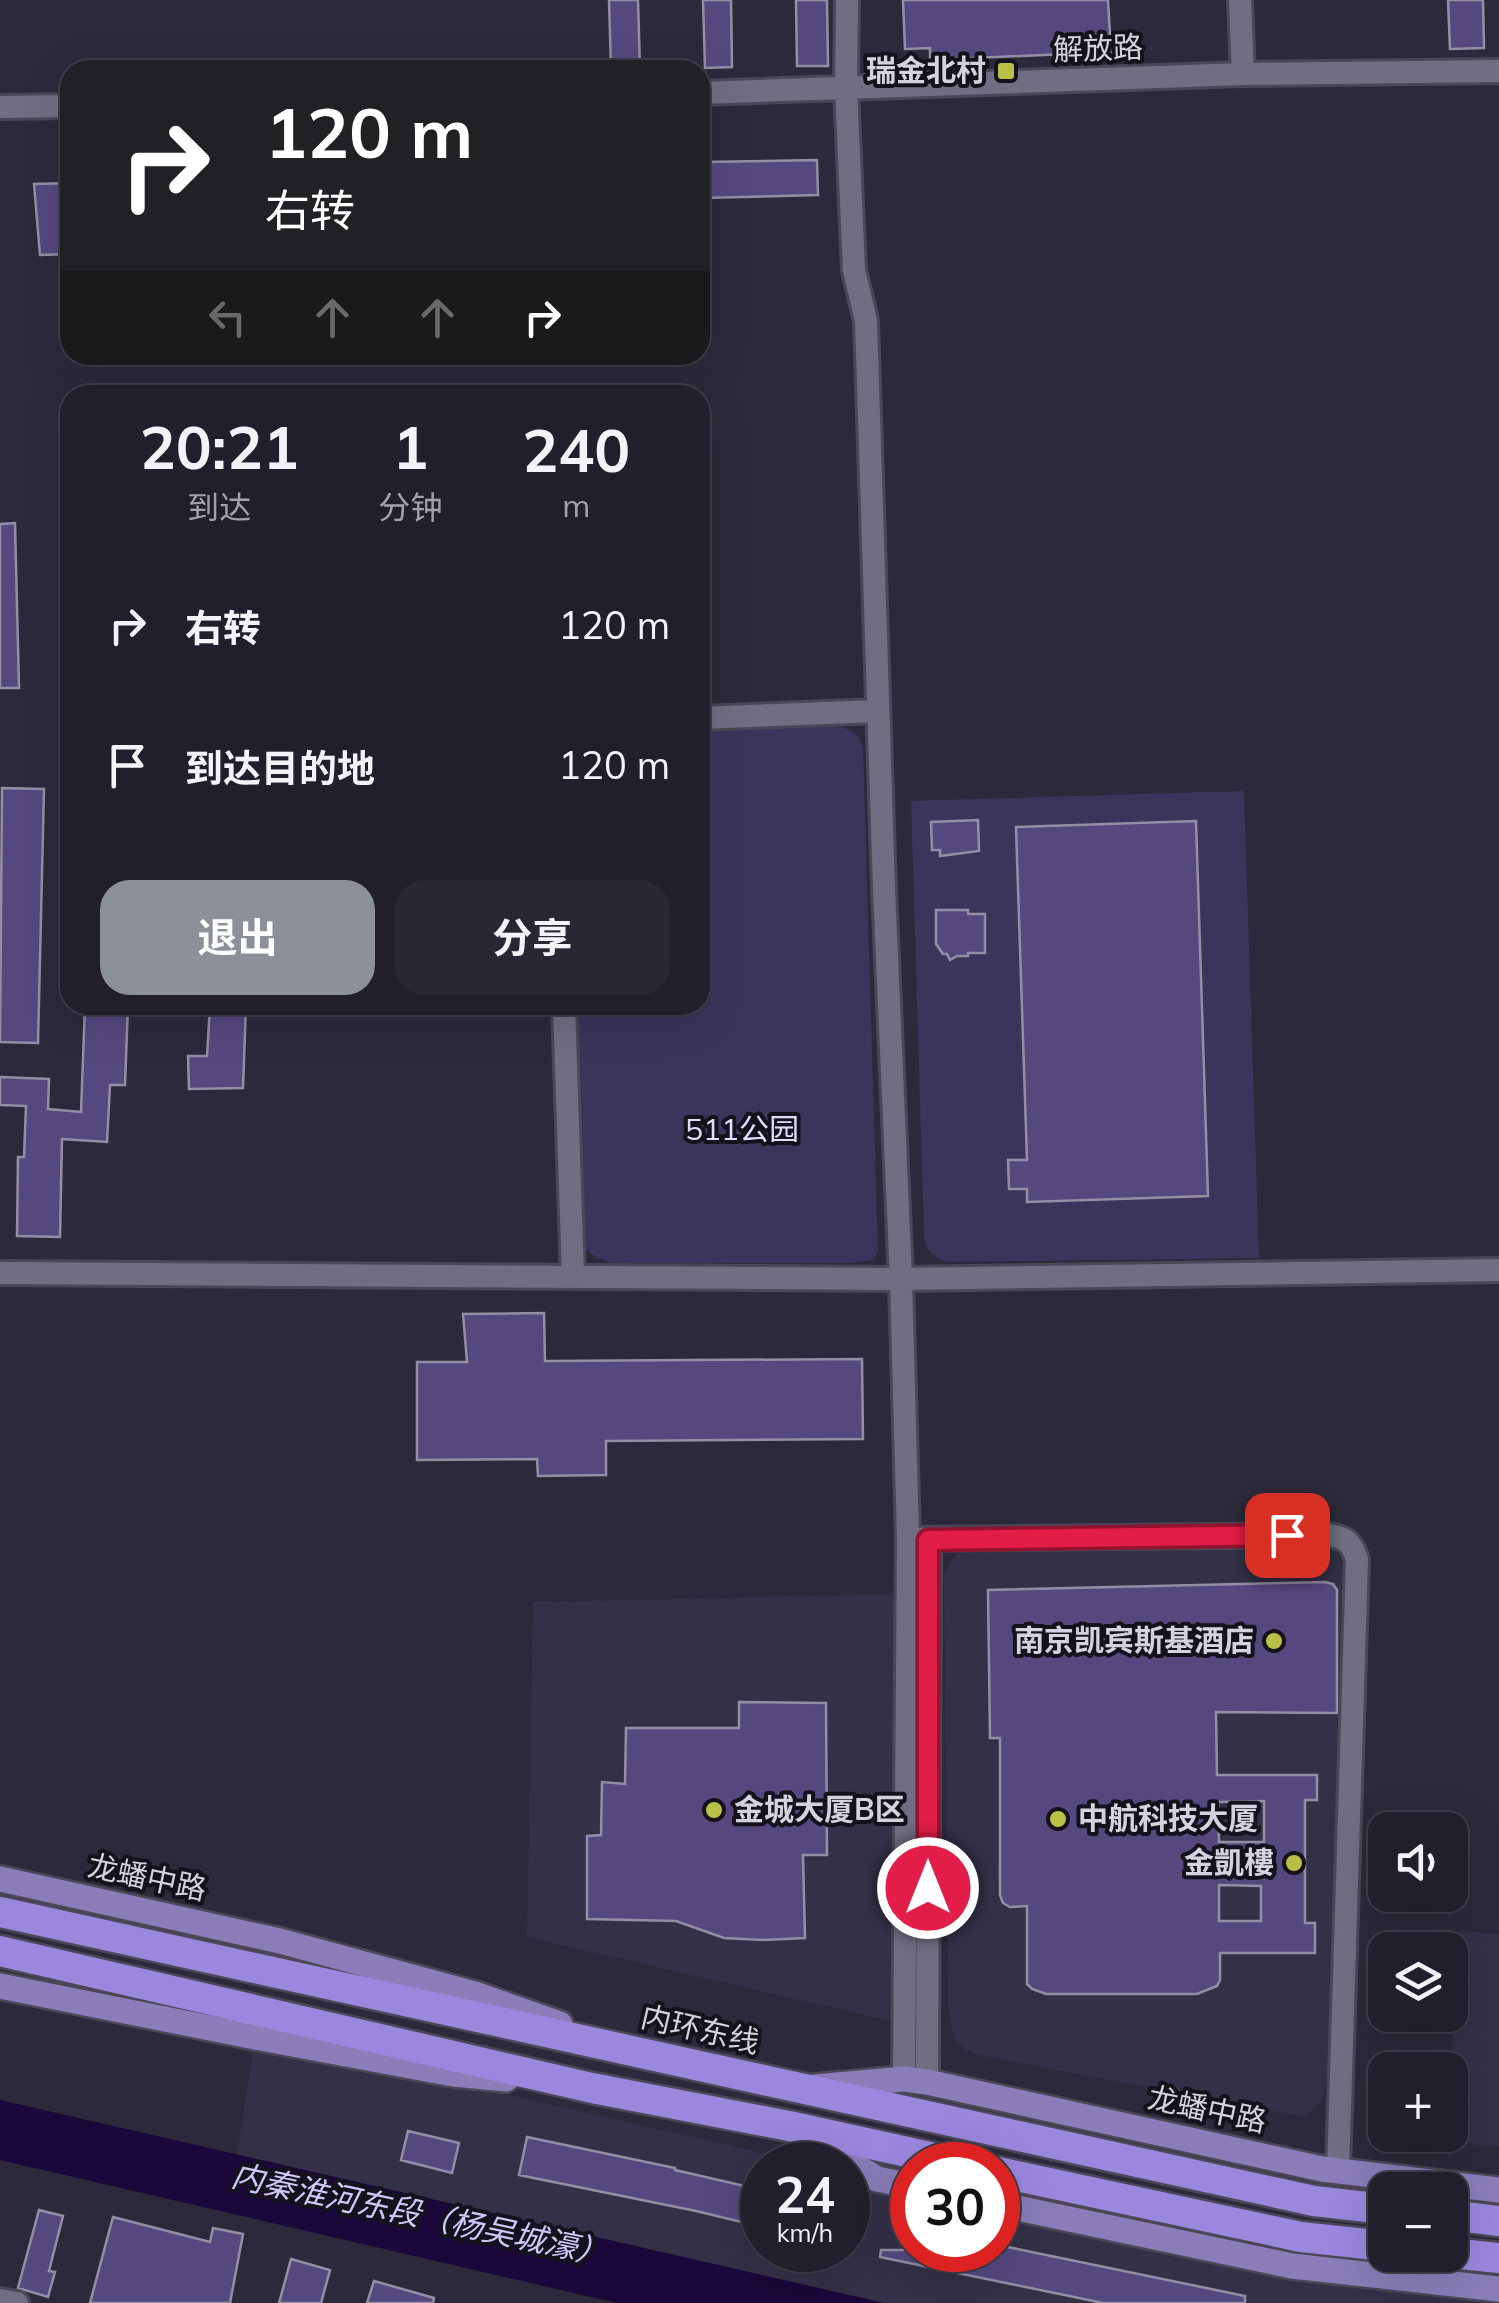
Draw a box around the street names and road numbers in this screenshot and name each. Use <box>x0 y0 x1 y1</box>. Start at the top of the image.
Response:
street label: 解放路 <box>1052 27 1144 69</box>
street label: 龙蟠中路 <box>85 1846 210 1908</box>
street label: 内环东线 <box>637 1997 763 2061</box>
street label: 龙蟠中路 <box>1145 2078 1270 2140</box>

